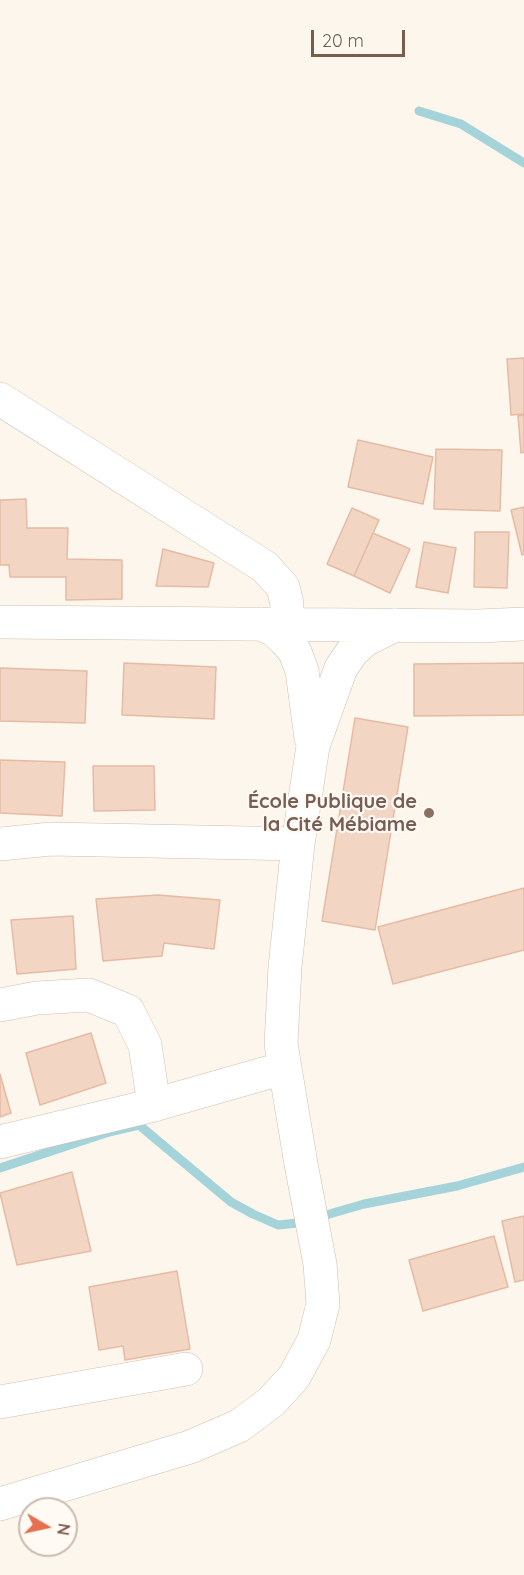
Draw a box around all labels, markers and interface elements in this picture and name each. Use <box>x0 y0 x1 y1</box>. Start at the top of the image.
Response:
scale bar <box>314 18 408 56</box>
text: 20 m <box>322 29 364 52</box>
place label: École Publique de la Cité Mébiame <box>248 790 417 837</box>
marker: École Publique de la Cité Mébiame <box>422 806 436 820</box>
north arrow <box>18 1497 78 1557</box>
text: N <box>53 1522 75 1537</box>

